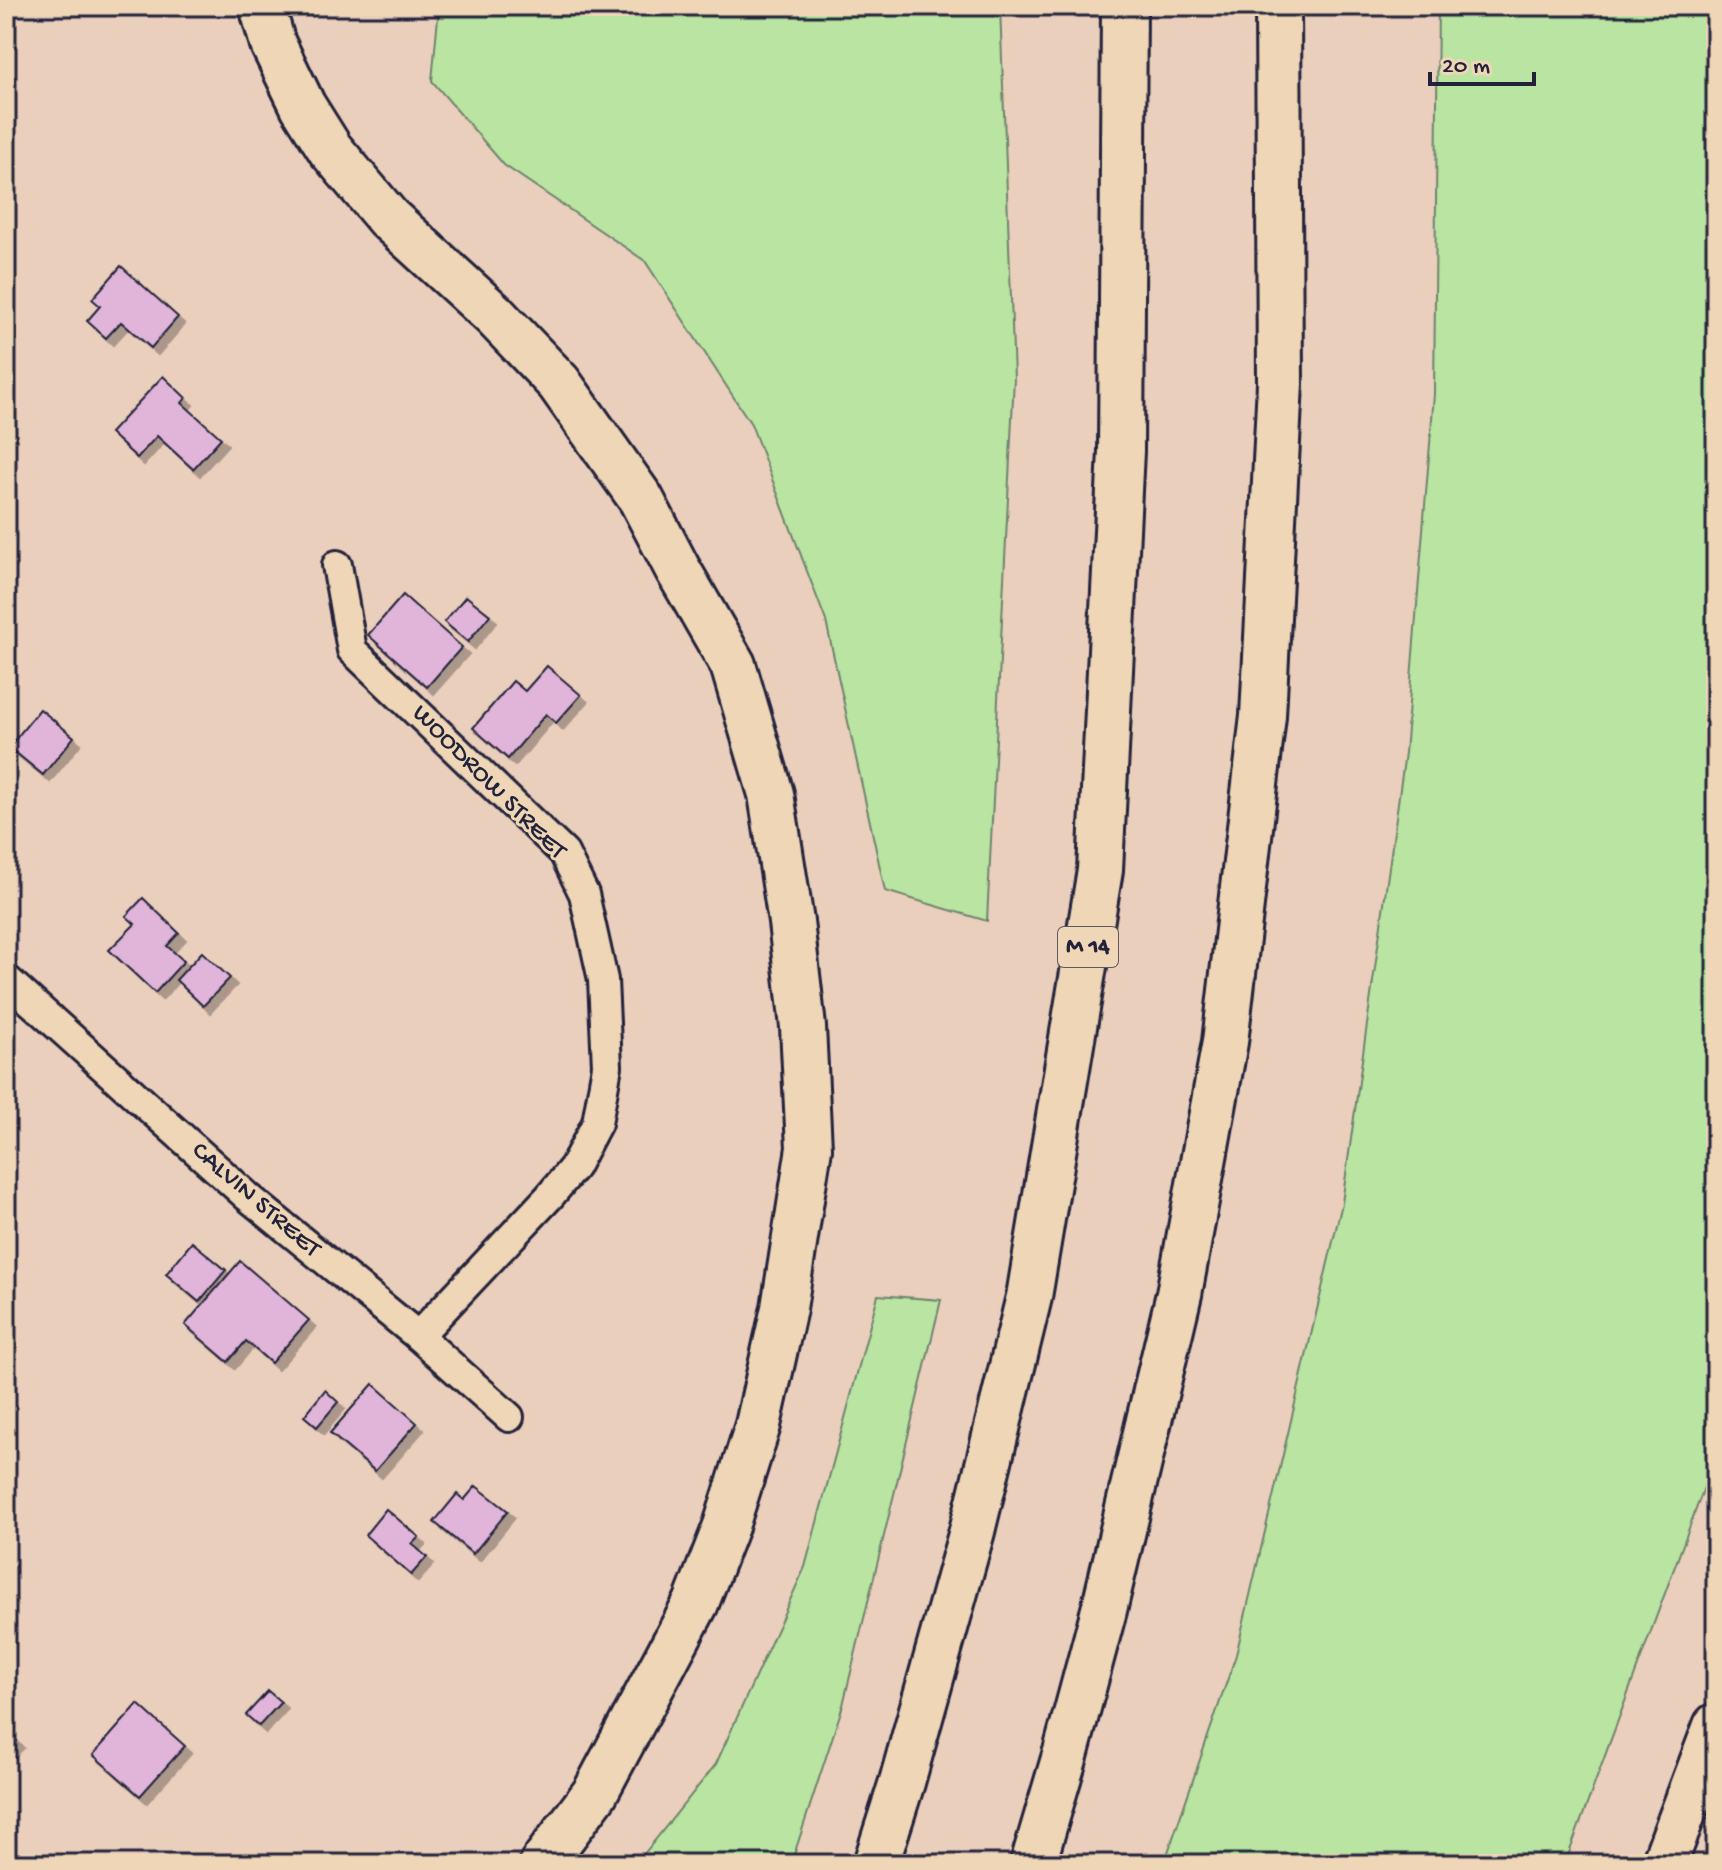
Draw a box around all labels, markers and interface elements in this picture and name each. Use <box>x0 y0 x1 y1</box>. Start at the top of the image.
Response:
scale bar <box>1430 36 1534 86</box>
text: 20 m <box>1442 53 1490 82</box>
street label: WOODROW STREET <box>404 699 572 867</box>
road number: M 14 <box>1058 927 1118 967</box>
street label: CALVIN STREET <box>184 1137 327 1266</box>

